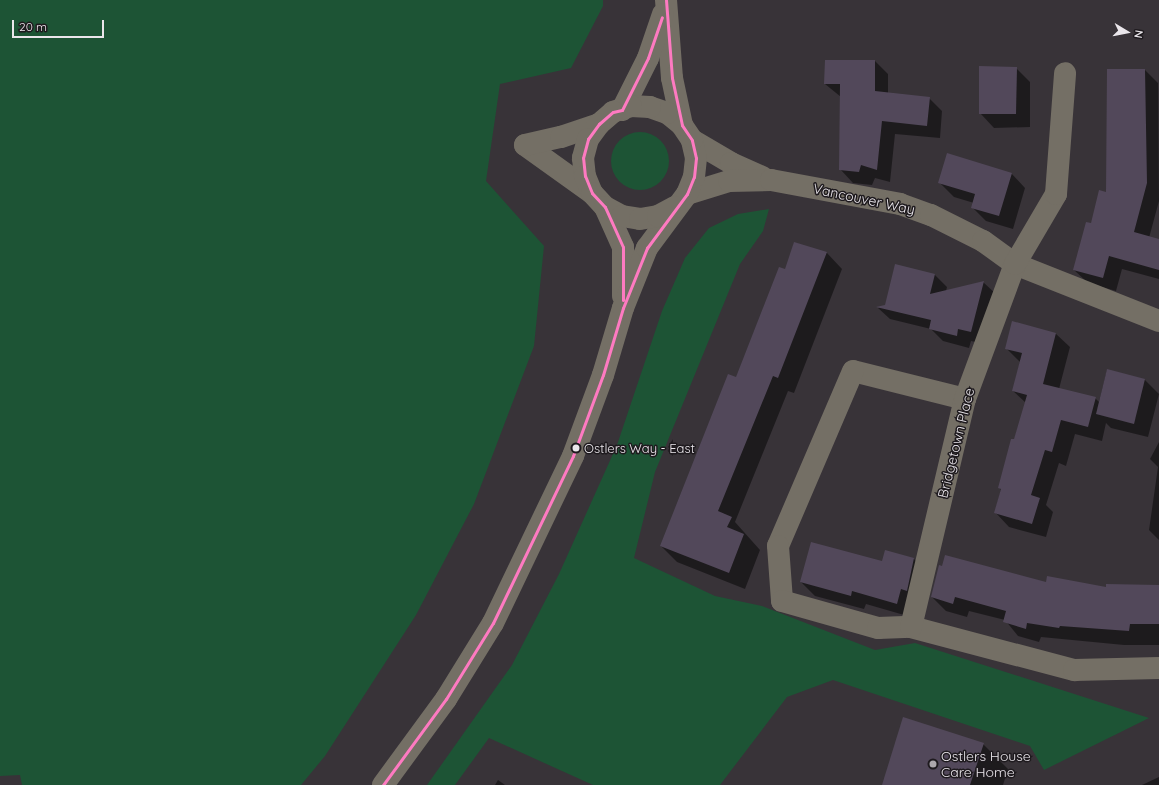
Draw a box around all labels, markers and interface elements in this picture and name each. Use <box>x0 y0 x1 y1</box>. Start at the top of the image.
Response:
scale bar <box>14 12 106 38</box>
north arrow <box>1107 12 1147 52</box>
text: 20 m <box>19 19 47 34</box>
text: N <box>1131 29 1146 39</box>
street label: Vancouver Way <box>812 180 916 218</box>
street label: Bridgetown Place <box>934 386 978 500</box>
place label: Ostlers Way - East <box>584 440 695 456</box>
marker: Ostlers Way - East <box>571 443 581 453</box>
place label: Ostlers House Care Home <box>941 748 1031 780</box>
marker: Ostlers House Care Home <box>928 759 938 769</box>

